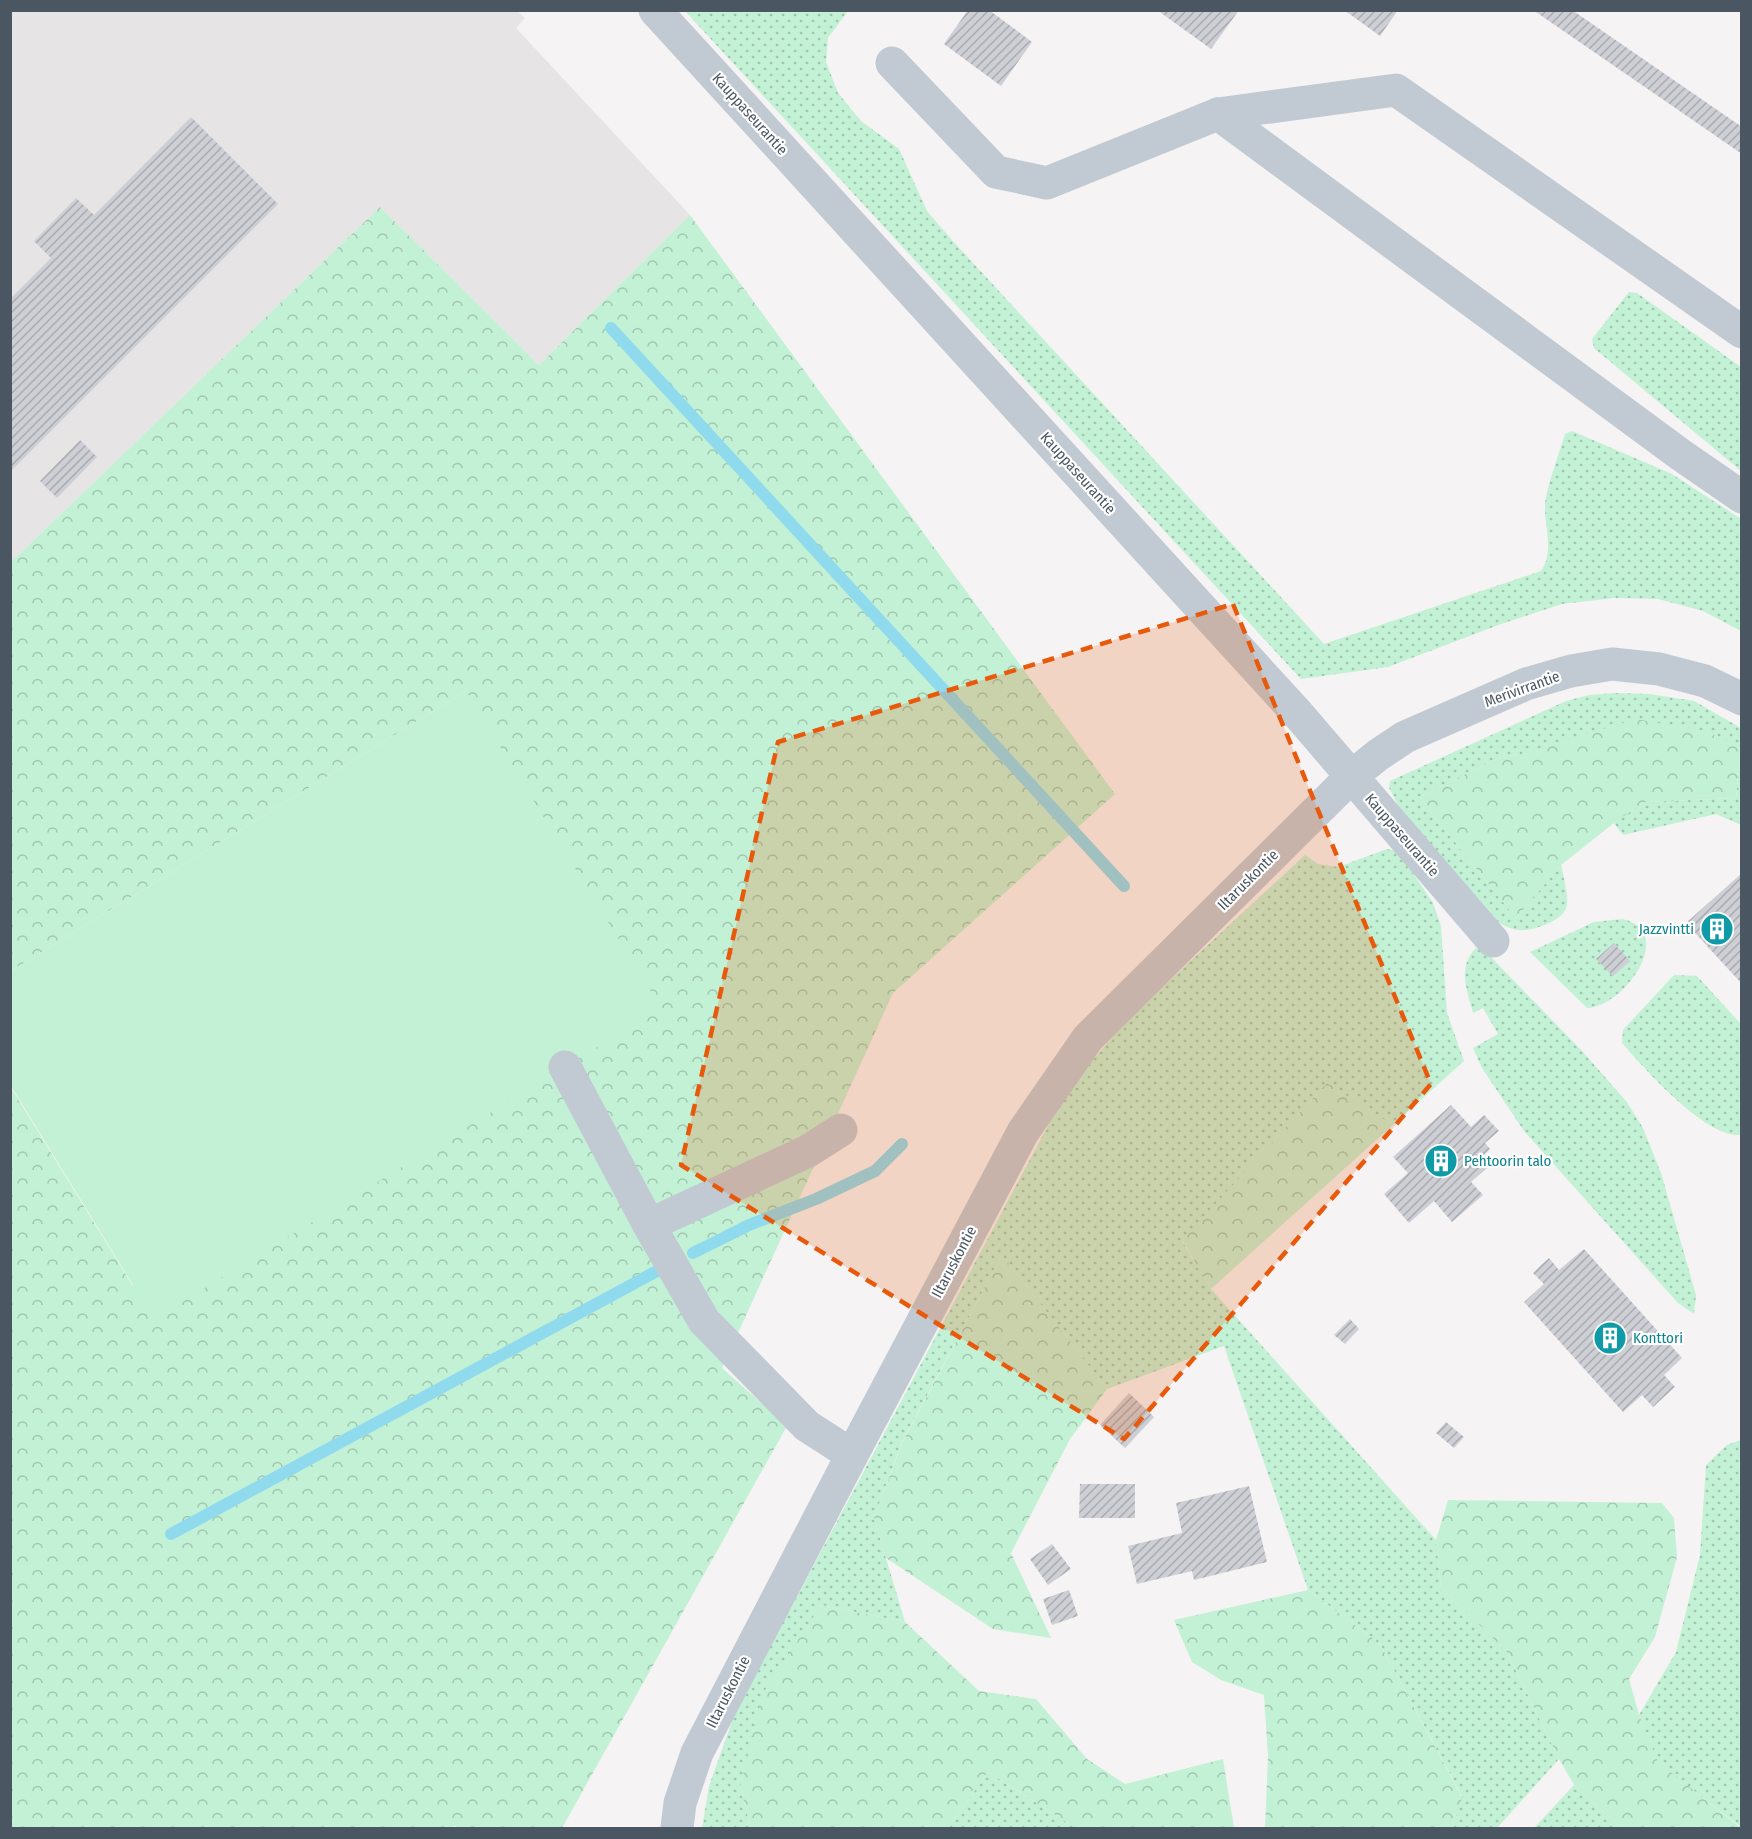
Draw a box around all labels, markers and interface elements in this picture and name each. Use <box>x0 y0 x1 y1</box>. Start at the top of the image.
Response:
street label: Kauppaseurantie <box>709 69 791 159</box>
street label: Kauppaseurantie <box>1037 428 1119 518</box>
street label: Merivirrantie <box>1482 667 1562 711</box>
street label: Kauppaseurantie <box>1361 790 1443 880</box>
street label: Iltaruskontie <box>1214 846 1282 914</box>
building icon: Jazzvintti <box>1699 911 1735 947</box>
place label: Jazzvintti <box>1639 920 1694 938</box>
building icon: Pehtoorin talo <box>1423 1143 1459 1179</box>
place label: Pehtoorin talo <box>1464 1152 1552 1170</box>
street label: Iltaruskontie <box>928 1223 980 1301</box>
building icon: Konttori <box>1592 1320 1628 1356</box>
place label: Konttori <box>1633 1329 1683 1347</box>
street label: Iltaruskontie <box>702 1653 754 1731</box>

